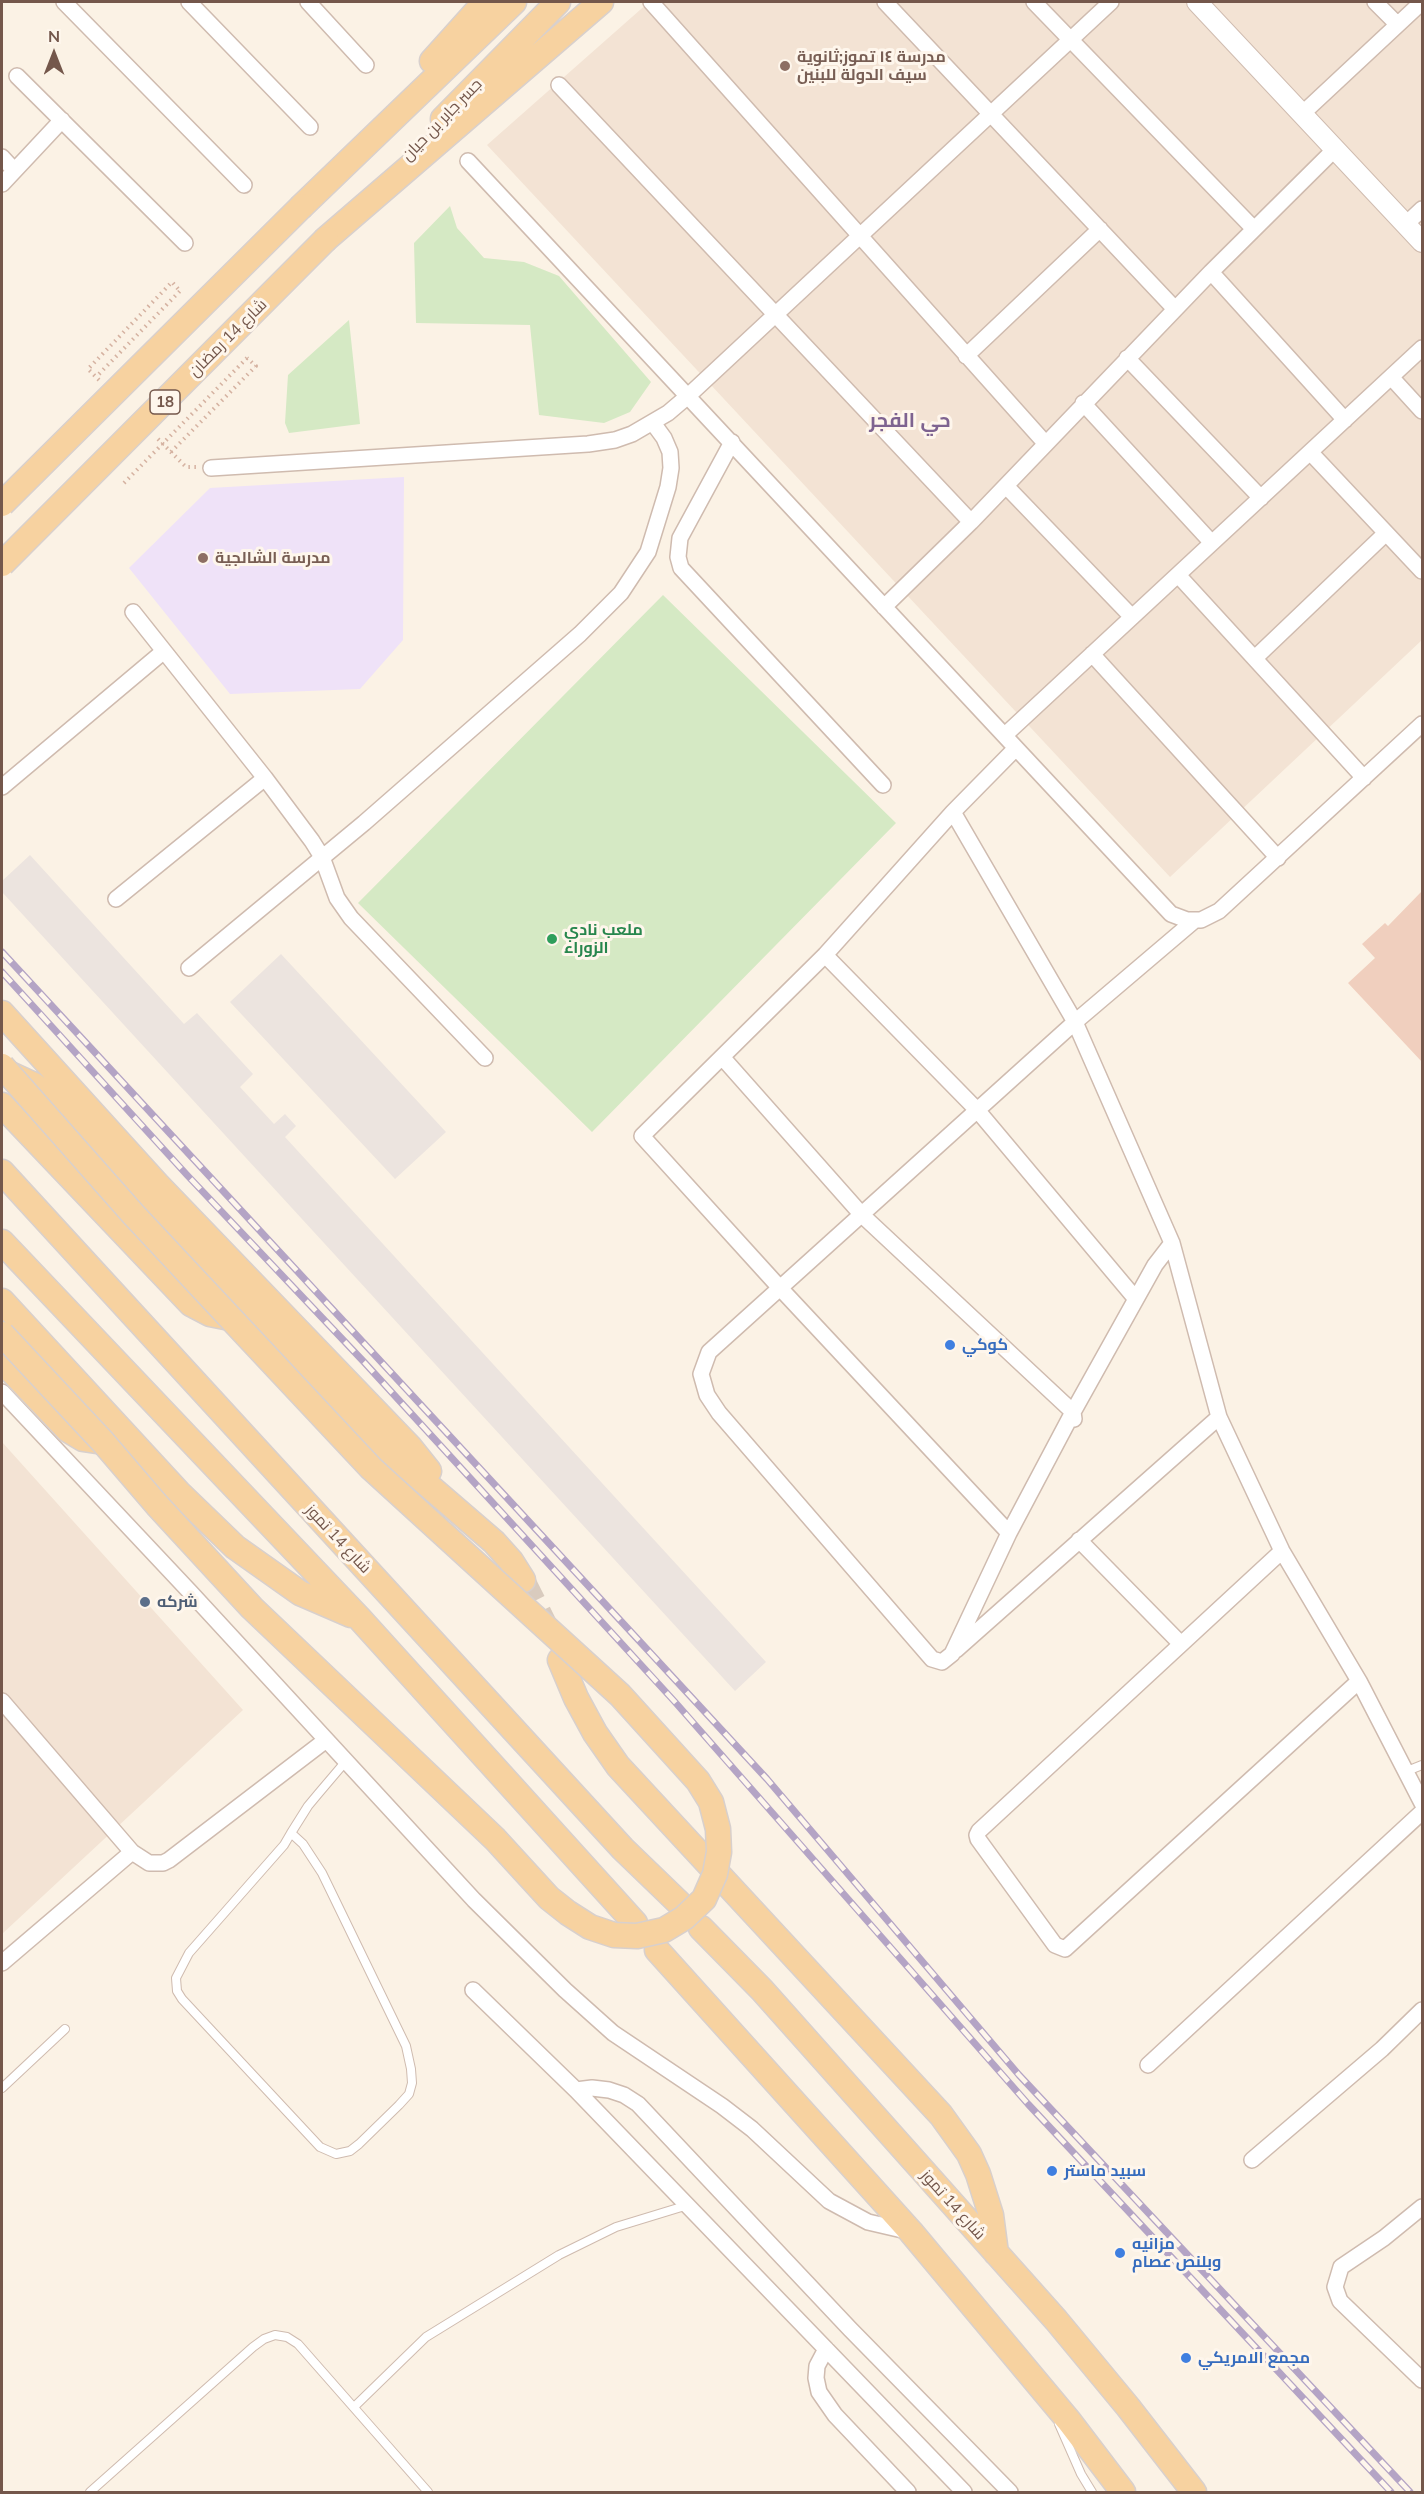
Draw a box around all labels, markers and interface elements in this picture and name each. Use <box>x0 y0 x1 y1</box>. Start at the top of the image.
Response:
north arrow <box>24 24 84 84</box>
text: N <box>48 26 60 46</box>
place label: مدرسة ١٤ تموز;ثانوية سيف الدولة للبنين <box>797 47 946 85</box>
marker: مدرسة ١٤ تموز;ثانوية سيف الدولة للبنين <box>778 59 792 73</box>
street label: جسر جابر بن حيان <box>398 75 486 165</box>
street label: شارع 14 رمضان <box>185 295 271 381</box>
road number: 18 <box>150 390 180 414</box>
district label: حي الفجر <box>869 409 951 433</box>
place label: مدرسة الشالجية <box>215 548 331 568</box>
marker: مدرسة الشالجية <box>196 551 210 565</box>
place label: ملعب نادي الزوراء <box>564 920 643 958</box>
marker: ملعب نادي الزوراء <box>545 932 559 946</box>
place label: كوكي <box>962 1335 1008 1355</box>
marker: كوكي <box>943 1338 957 1352</box>
street label: شارع 14 تموز <box>301 1501 375 1577</box>
place label: شركه <box>157 1592 198 1612</box>
marker: شركه <box>138 1595 152 1609</box>
place label: سبيد ماستر <box>1064 2161 1146 2181</box>
marker: سبيد ماستر <box>1045 2164 1059 2178</box>
street label: شارع 14 تموز <box>917 2166 989 2244</box>
place label: مزانيه وبلنص عصام <box>1132 2234 1221 2272</box>
marker: مزانيه وبلنص عصام <box>1113 2246 1127 2260</box>
place label: مجمع الامريكي <box>1198 2348 1310 2368</box>
marker: مجمع الامريكي <box>1179 2351 1193 2365</box>

